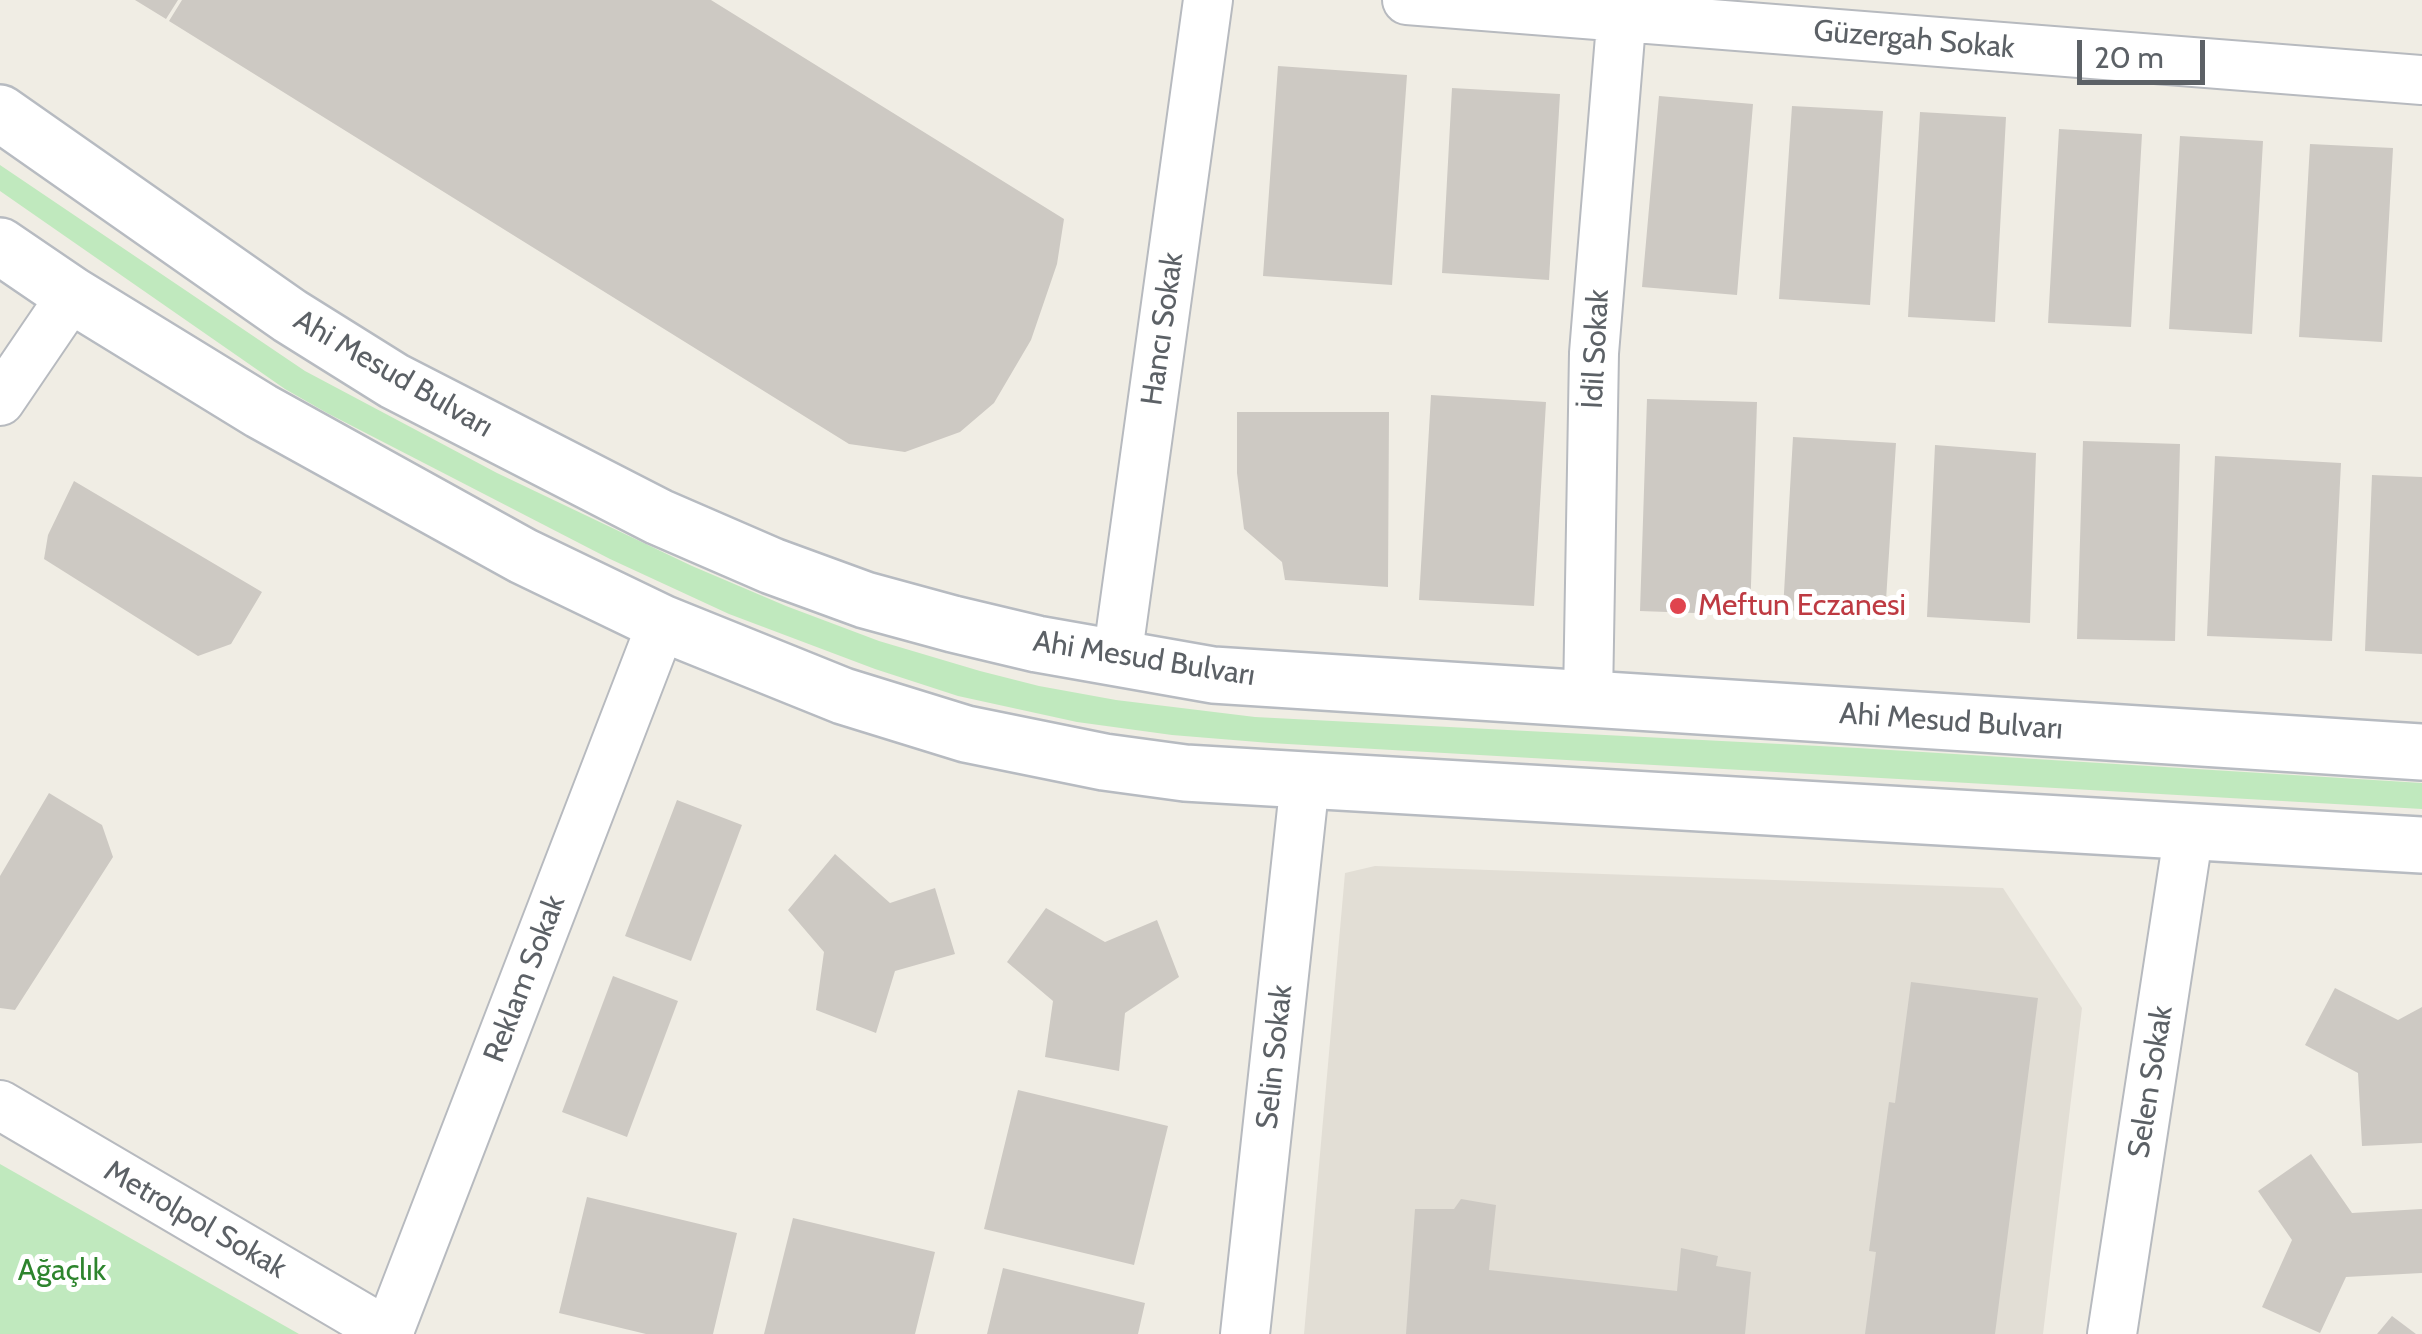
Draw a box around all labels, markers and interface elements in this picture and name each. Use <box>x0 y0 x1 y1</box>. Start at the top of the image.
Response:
street label: Güzergah Sokak <box>1812 13 2016 67</box>
scale bar <box>2082 20 2210 82</box>
text: 20 m <box>2094 39 2164 76</box>
street label: Hancı Sokak <box>1134 250 1192 408</box>
street label: İdil Sokak <box>1575 288 1617 410</box>
street label: Ahi Mesud Bulvarı <box>287 302 499 446</box>
place label: Meftun Eczanesi <box>1698 588 1906 624</box>
marker: Meftun Eczanesi <box>1667 595 1689 617</box>
street label: Ahi Mesud Bulvarı <box>1031 624 1257 694</box>
street label: Ahi Mesud Bulvarı <box>1838 696 2064 748</box>
street label: Reklam Sokak <box>477 890 573 1068</box>
street label: Selin Sokak <box>1250 983 1300 1131</box>
street label: Selen Sokak <box>2121 1003 2181 1161</box>
street label: Metrolpol Sokak <box>98 1153 292 1287</box>
park label: Ağaçlık <box>18 1253 106 1289</box>

